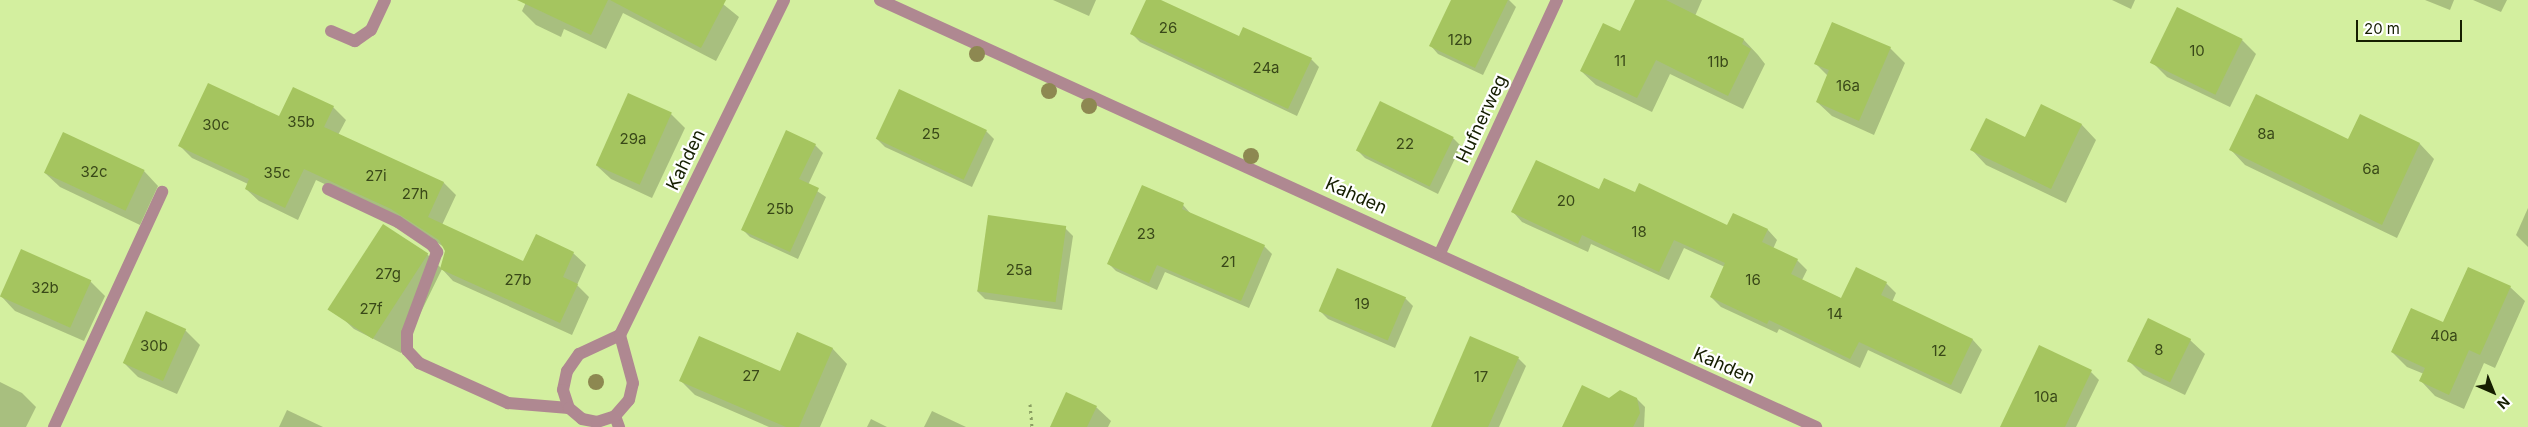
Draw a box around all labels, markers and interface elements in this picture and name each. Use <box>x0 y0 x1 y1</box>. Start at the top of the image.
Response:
scale bar <box>2358 10 2464 42</box>
house number: 26 <box>1159 19 1177 37</box>
text: 20 m <box>2364 19 2400 38</box>
house number: 12b <box>1448 31 1472 49</box>
house number: 10 <box>2189 42 2205 60</box>
house number: 11 <box>1614 52 1626 70</box>
house number: 11b <box>1707 53 1729 71</box>
house number: 24a <box>1252 59 1280 77</box>
street label: Hufnerweg <box>1452 72 1512 166</box>
house number: 16a <box>1836 77 1860 95</box>
house number: 35b <box>287 113 315 131</box>
house number: 30c <box>202 116 230 134</box>
house number: 25 <box>922 125 940 143</box>
house number: 8a <box>2257 125 2275 143</box>
street label: Kahden <box>662 126 710 194</box>
house number: 29a <box>620 130 646 148</box>
house number: 22 <box>1396 135 1414 153</box>
house number: 6a <box>2362 160 2380 178</box>
house number: 32c <box>81 163 107 181</box>
house number: 35c <box>264 164 290 182</box>
house number: 27i <box>365 167 387 185</box>
street label: Kahden <box>1322 173 1390 219</box>
house number: 27h <box>402 185 428 203</box>
house number: 20 <box>1557 192 1575 210</box>
house number: 25b <box>766 200 794 218</box>
house number: 18 <box>1631 223 1647 241</box>
house number: 23 <box>1137 225 1155 243</box>
house number: 21 <box>1220 253 1236 271</box>
house number: 25a <box>1006 261 1032 279</box>
house number: 27g <box>375 265 401 283</box>
house number: 27b <box>505 271 531 289</box>
house number: 16 <box>1745 271 1761 289</box>
house number: 32b <box>31 279 59 297</box>
house number: 19 <box>1354 295 1370 313</box>
house number: 27f <box>359 300 383 318</box>
house number: 14 <box>1827 305 1843 323</box>
house number: 40a <box>2430 327 2458 345</box>
house number: 30b <box>140 337 168 355</box>
house number: 8 <box>2154 341 2164 359</box>
house number: 12 <box>1931 342 1947 360</box>
street label: Kahden <box>1690 343 1758 389</box>
house number: 27 <box>742 367 760 385</box>
north arrow <box>2468 367 2518 417</box>
house number: 17 <box>1474 368 1488 386</box>
house number: 10a <box>2034 388 2058 406</box>
text: N <box>2494 393 2514 413</box>

